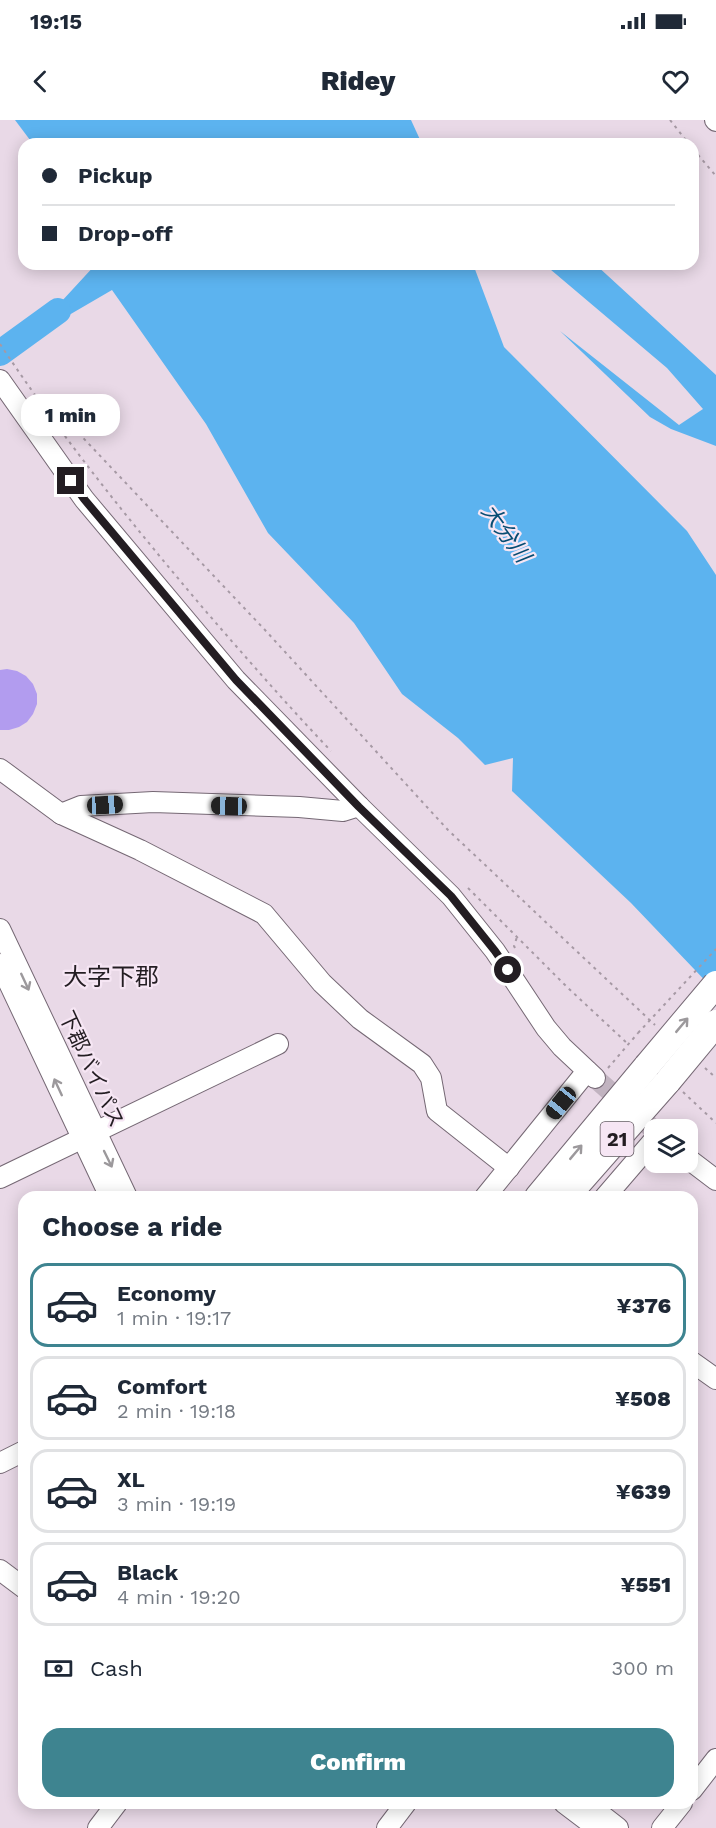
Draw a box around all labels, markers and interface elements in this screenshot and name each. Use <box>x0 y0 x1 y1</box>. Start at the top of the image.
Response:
text: 19:15 <box>30 9 82 34</box>
icon: back <box>24 65 57 98</box>
text: Ridey <box>321 65 395 97</box>
icon: heart <box>659 65 692 98</box>
text: Pickup <box>78 163 153 188</box>
text: Drop-off <box>78 221 173 246</box>
callout: 1 min <box>22 394 121 436</box>
text: 1 min <box>45 403 96 427</box>
route end <box>57 467 84 494</box>
water label: 大分川 <box>476 499 537 569</box>
car <box>87 795 123 815</box>
car <box>211 797 247 815</box>
route start <box>494 956 521 983</box>
district label: 大字下郡 <box>63 963 159 991</box>
one-way arrow <box>19 973 31 991</box>
street label: 下郡バイパス <box>54 1007 130 1131</box>
one-way arrow <box>675 1017 688 1033</box>
one-way arrow <box>52 1079 64 1097</box>
car <box>543 1083 579 1123</box>
map controls <box>644 1119 698 1173</box>
button: layers <box>644 1119 698 1173</box>
road number: 21 <box>600 1122 634 1156</box>
one-way arrow <box>569 1144 582 1160</box>
one-way arrow <box>103 1149 115 1167</box>
text: Choose a ride <box>42 1211 222 1243</box>
icon: car <box>45 1278 99 1332</box>
text: Economy <box>117 1281 216 1306</box>
text: ¥376 <box>617 1293 671 1318</box>
text: 1 min · 19:17 <box>117 1306 231 1330</box>
icon: car <box>45 1371 99 1425</box>
text: Comfort <box>117 1374 207 1399</box>
text: ¥508 <box>615 1386 671 1411</box>
text: 2 min · 19:18 <box>117 1399 236 1423</box>
icon: car <box>45 1464 99 1518</box>
text: XL <box>117 1467 145 1492</box>
text: ¥639 <box>616 1479 671 1504</box>
text: 3 min · 19:19 <box>117 1492 236 1516</box>
icon: car <box>45 1557 99 1611</box>
text: Black <box>117 1560 178 1585</box>
text: ¥551 <box>621 1572 671 1597</box>
text: 4 min · 19:20 <box>117 1585 241 1609</box>
icon: cash <box>42 1652 75 1685</box>
text: Cash <box>90 1656 143 1681</box>
text: 300 m <box>612 1656 674 1680</box>
button: Confirm <box>42 1728 674 1797</box>

